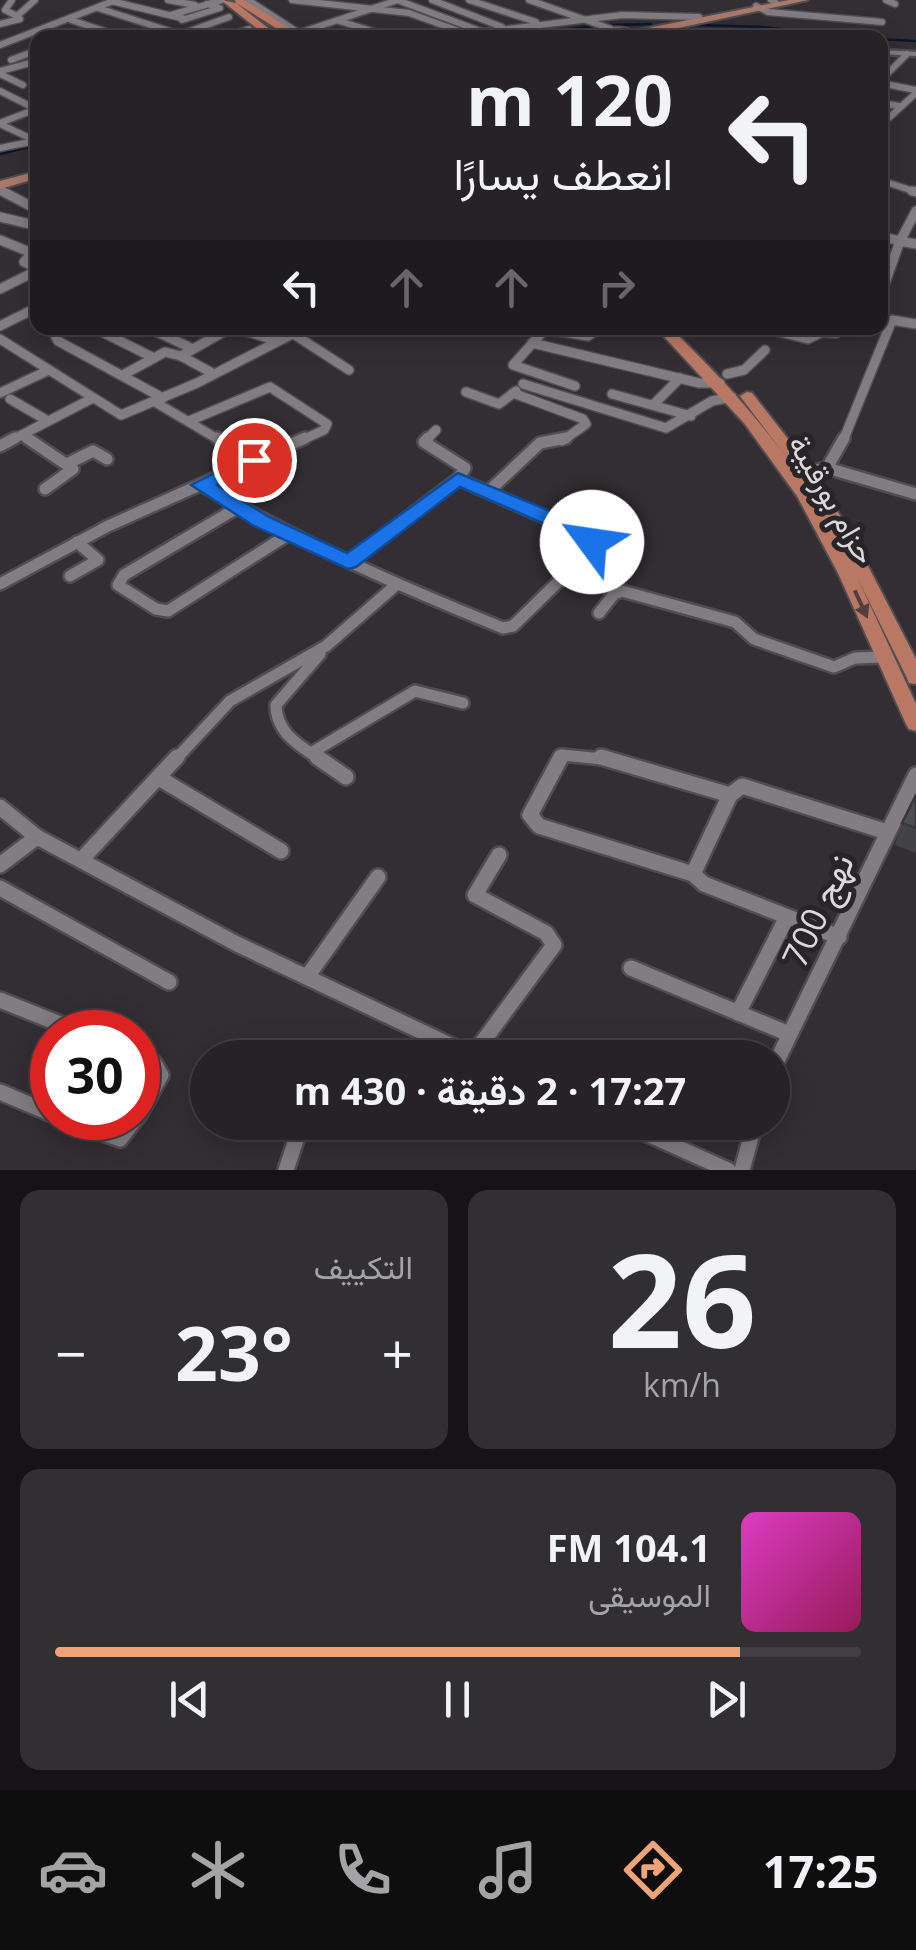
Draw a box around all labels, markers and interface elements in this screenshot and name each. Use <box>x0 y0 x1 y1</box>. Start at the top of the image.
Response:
text: 120 m <box>466 51 673 147</box>
icon: left <box>708 70 838 200</box>
text: انعطف يسارًا <box>454 142 673 203</box>
icon: left <box>274 260 329 315</box>
icon: ahead <box>379 260 434 315</box>
icon: ahead <box>484 260 539 315</box>
icon: right <box>589 260 644 315</box>
pin <box>212 418 297 503</box>
street label: حزام بورقيبة <box>779 427 887 571</box>
icon: arrive <box>227 433 282 488</box>
position arrow <box>540 490 644 594</box>
one-way arrow <box>852 590 869 619</box>
street label: نهج 700 <box>770 845 866 975</box>
speed limit sign: 30 <box>30 1010 160 1140</box>
text: 17:27 · 2 دقيقة · 430 m <box>294 1064 686 1116</box>
text: 26 <box>608 1209 756 1386</box>
text: التكييف <box>314 1245 413 1288</box>
text: 23° <box>175 1301 293 1403</box>
text: − <box>55 1315 86 1390</box>
text: + <box>382 1315 413 1390</box>
text: km/h <box>643 1363 721 1406</box>
text: 104.1 FM <box>547 1521 711 1573</box>
text: الموسيقى <box>588 1573 711 1616</box>
icon: previous <box>162 1672 217 1727</box>
icon: pause <box>430 1672 485 1727</box>
icon: next <box>699 1672 754 1727</box>
icon: car <box>38 1835 108 1905</box>
icon: climate <box>183 1835 253 1905</box>
icon: phone <box>328 1835 398 1905</box>
icon: music <box>473 1835 543 1905</box>
icon: directions <box>618 1835 688 1905</box>
text: 17:25 <box>763 1840 878 1901</box>

